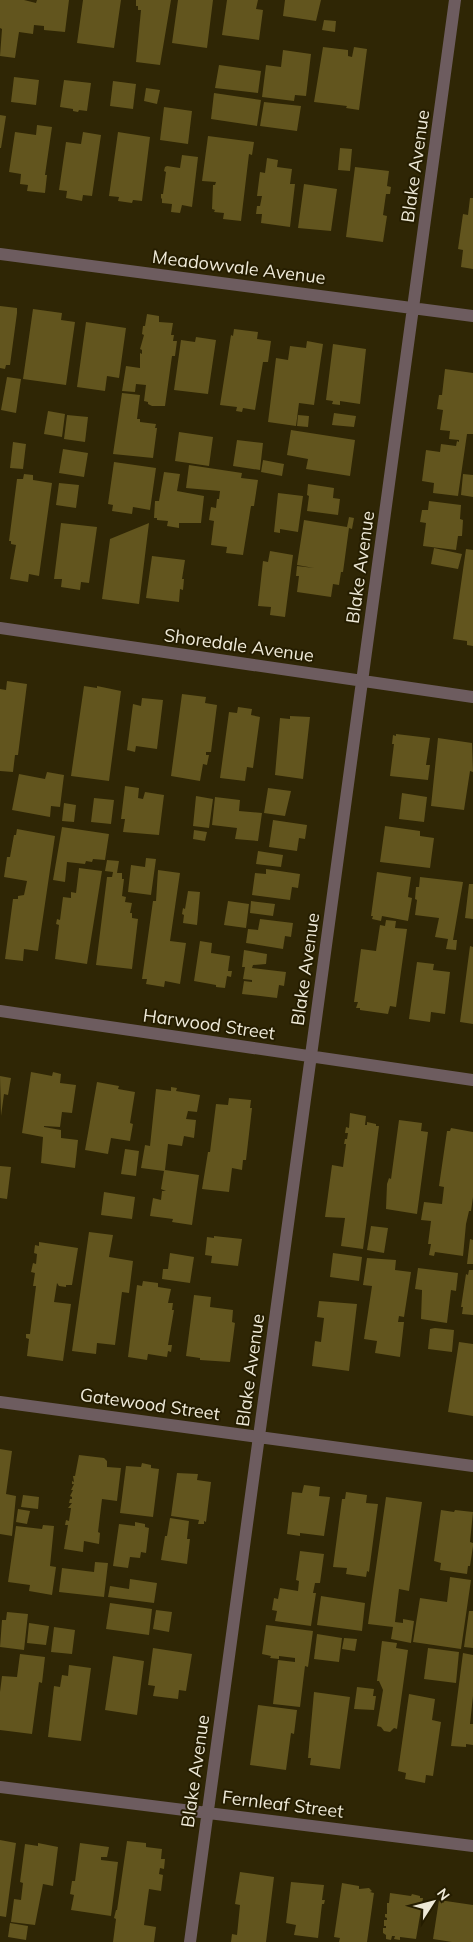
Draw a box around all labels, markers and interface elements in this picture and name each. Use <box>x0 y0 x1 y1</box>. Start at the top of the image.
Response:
street label: Blake Avenue <box>396 108 434 224</box>
street label: Meadowvale Avenue <box>151 245 327 289</box>
street label: Blake Avenue <box>341 509 379 625</box>
street label: Shoredale Avenue <box>162 623 316 667</box>
street label: Blake Avenue <box>286 911 324 1027</box>
street label: Harwood Street <box>142 1003 276 1045</box>
street label: Blake Avenue <box>231 1312 269 1428</box>
street label: Gatewood Street <box>78 1383 222 1425</box>
street label: Blake Avenue <box>176 1713 214 1829</box>
street label: Fernleaf Street <box>221 1785 345 1823</box>
north arrow <box>408 1877 458 1927</box>
text: N <box>433 1885 454 1904</box>

